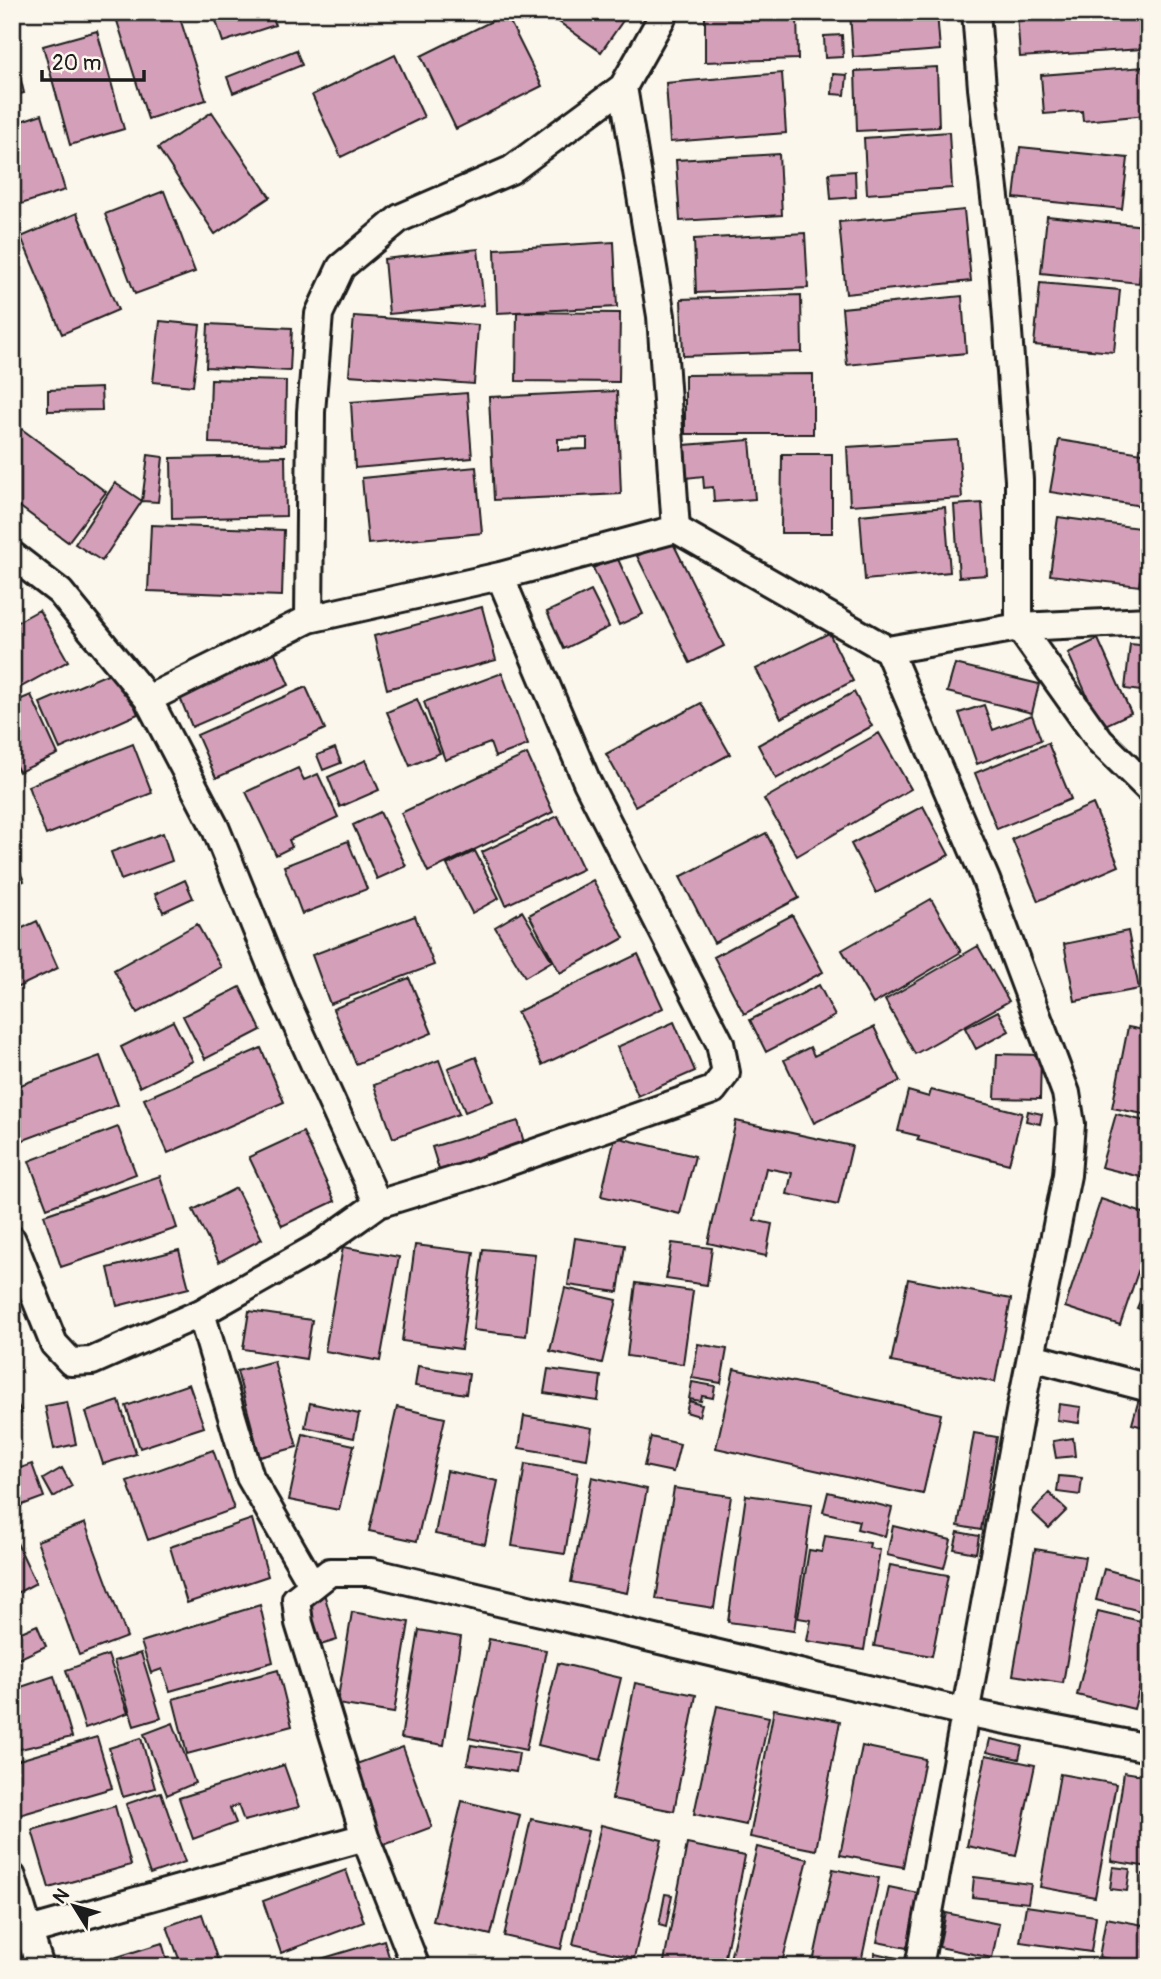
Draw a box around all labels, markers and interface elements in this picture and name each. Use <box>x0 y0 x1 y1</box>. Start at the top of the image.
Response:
scale bar <box>42 38 144 82</box>
text: 20 m <box>52 50 101 77</box>
north arrow <box>38 1870 108 1940</box>
text: N <box>48 1884 75 1909</box>

